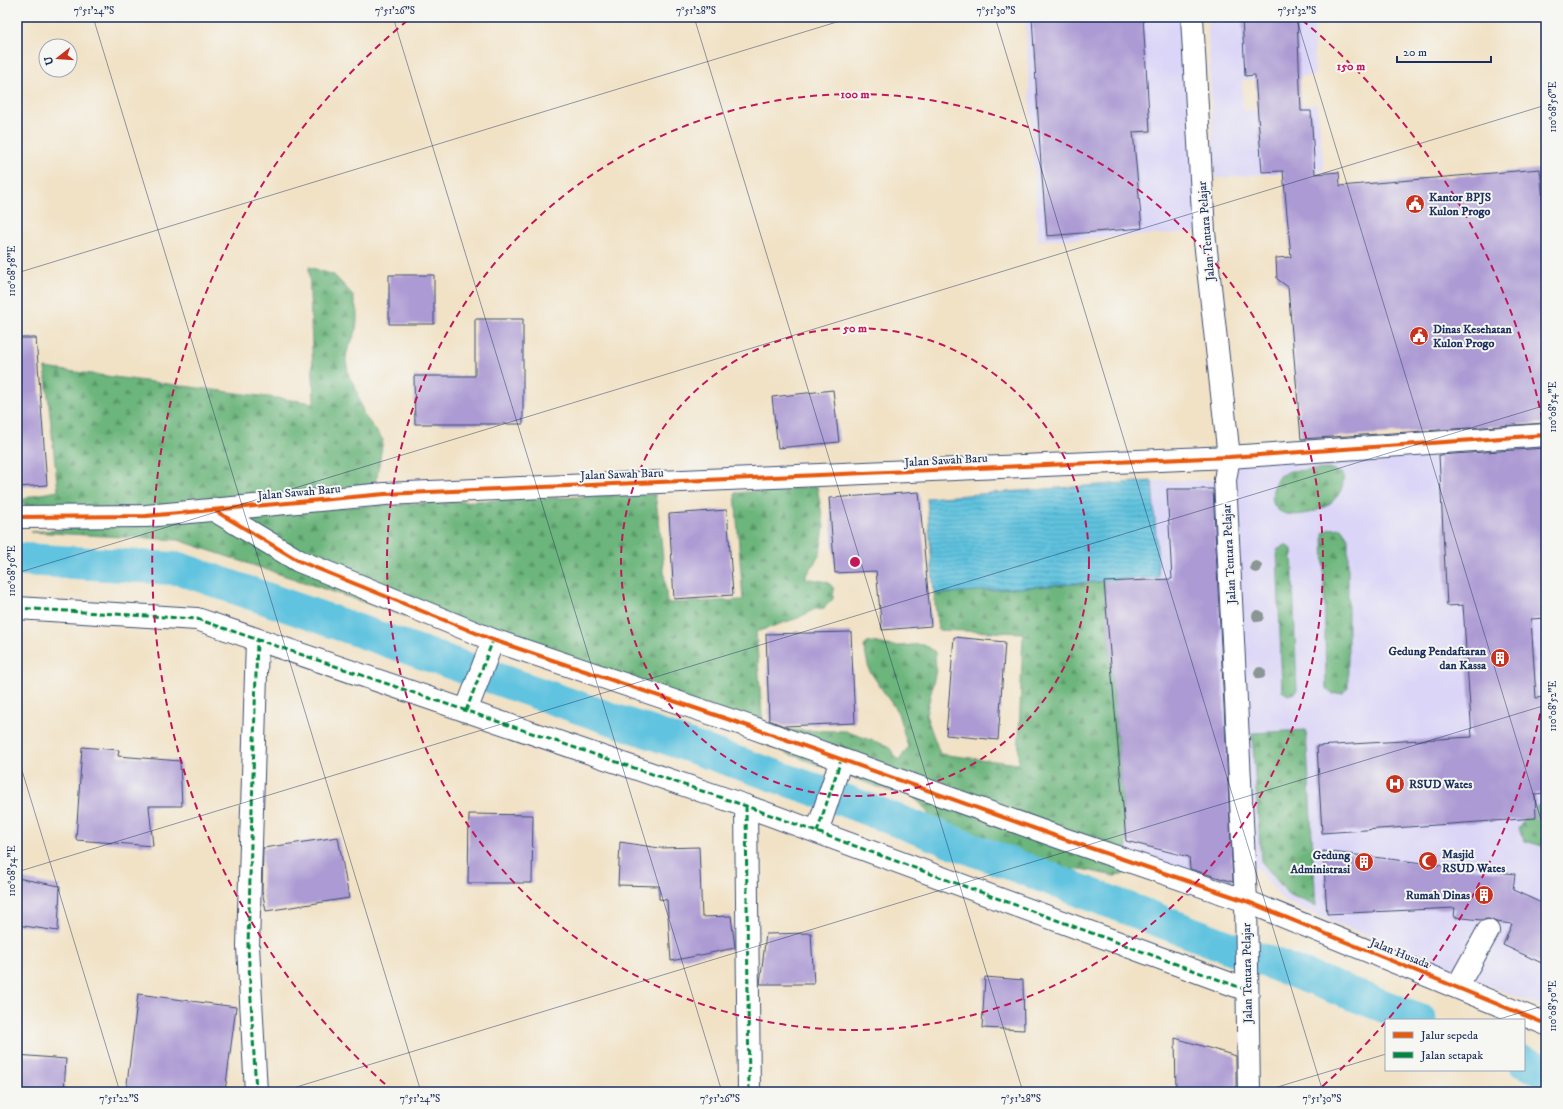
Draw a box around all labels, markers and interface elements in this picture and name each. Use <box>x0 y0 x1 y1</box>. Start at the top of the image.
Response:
text: 7°51'24"S <box>74 5 114 17</box>
text: 7°51'26"S <box>375 5 415 17</box>
text: 7°51'28"S <box>676 5 716 17</box>
text: 7°51'30"S <box>977 5 1016 17</box>
text: 7°51'32"S <box>1278 5 1316 17</box>
north arrow <box>38 38 78 78</box>
scale bar <box>1397 38 1491 64</box>
text: 20 m <box>1403 45 1427 60</box>
text: U <box>41 54 57 67</box>
text: 150 m <box>1337 59 1365 74</box>
text: 110°08'56"E <box>1547 81 1559 133</box>
text: 100 m <box>841 87 869 102</box>
street label: Jalan Tentara Pelajar <box>1195 180 1218 283</box>
place label: Kantor BPJS Kulon Progo <box>1429 190 1491 219</box>
public building icon: Kantor BPJS Kulon Progo <box>1404 193 1426 215</box>
text: 110°08'58"E <box>6 246 18 296</box>
text: 50 m <box>842 321 867 336</box>
place label: Dinas Kesehatan Kulon Progo <box>1433 322 1513 351</box>
public building icon: Dinas Kesehatan Kulon Progo <box>1408 325 1430 347</box>
text: 110°08'54"E <box>1547 381 1559 433</box>
street label: Jalan Sawah Baru <box>903 451 988 470</box>
street label: Jalan Sawah Baru <box>579 466 664 483</box>
street label: Jalan Sawah Baru <box>256 481 341 504</box>
street label: Jalan Tentara Pelajar <box>1219 503 1240 605</box>
text: 110°08'56"E <box>6 545 18 597</box>
centre of rings <box>848 555 862 569</box>
place label: Gedung Pendaftaran dan Kassa <box>1388 644 1487 673</box>
building icon: Gedung Pendaftaran dan Kassa <box>1489 647 1511 669</box>
text: 110°08'52"E <box>1547 681 1559 731</box>
hospital icon: RSUD Wates <box>1384 773 1406 795</box>
place label: RSUD Wates <box>1409 777 1472 792</box>
text: 110°08'54"E <box>6 845 18 897</box>
place label: Masjid RSUD Wates <box>1442 847 1505 876</box>
place label: Gedung Administrasi <box>1289 848 1351 877</box>
mosque icon: Masjid RSUD Wates <box>1417 850 1439 872</box>
building icon: Gedung Administrasi <box>1353 851 1375 873</box>
building icon: Rumah Dinas <box>1473 884 1495 906</box>
place label: Rumah Dinas <box>1406 888 1470 903</box>
street label: Jalan Tentara Pelajar <box>1239 922 1256 1024</box>
street label: Jalan Husada <box>1367 934 1433 973</box>
text: 110°08'50"E <box>1547 980 1559 1032</box>
legend <box>1385 1019 1525 1071</box>
text: Jalur sepeda <box>1420 1028 1479 1043</box>
text: Jalan setapak <box>1420 1048 1483 1063</box>
text: 7°51'22"S <box>99 1093 139 1105</box>
text: 7°51'24"S <box>400 1093 440 1105</box>
text: 7°51'26"S <box>700 1093 740 1105</box>
text: 7°51'28"S <box>1001 1093 1041 1105</box>
text: 7°51'30"S <box>1303 1093 1342 1105</box>

